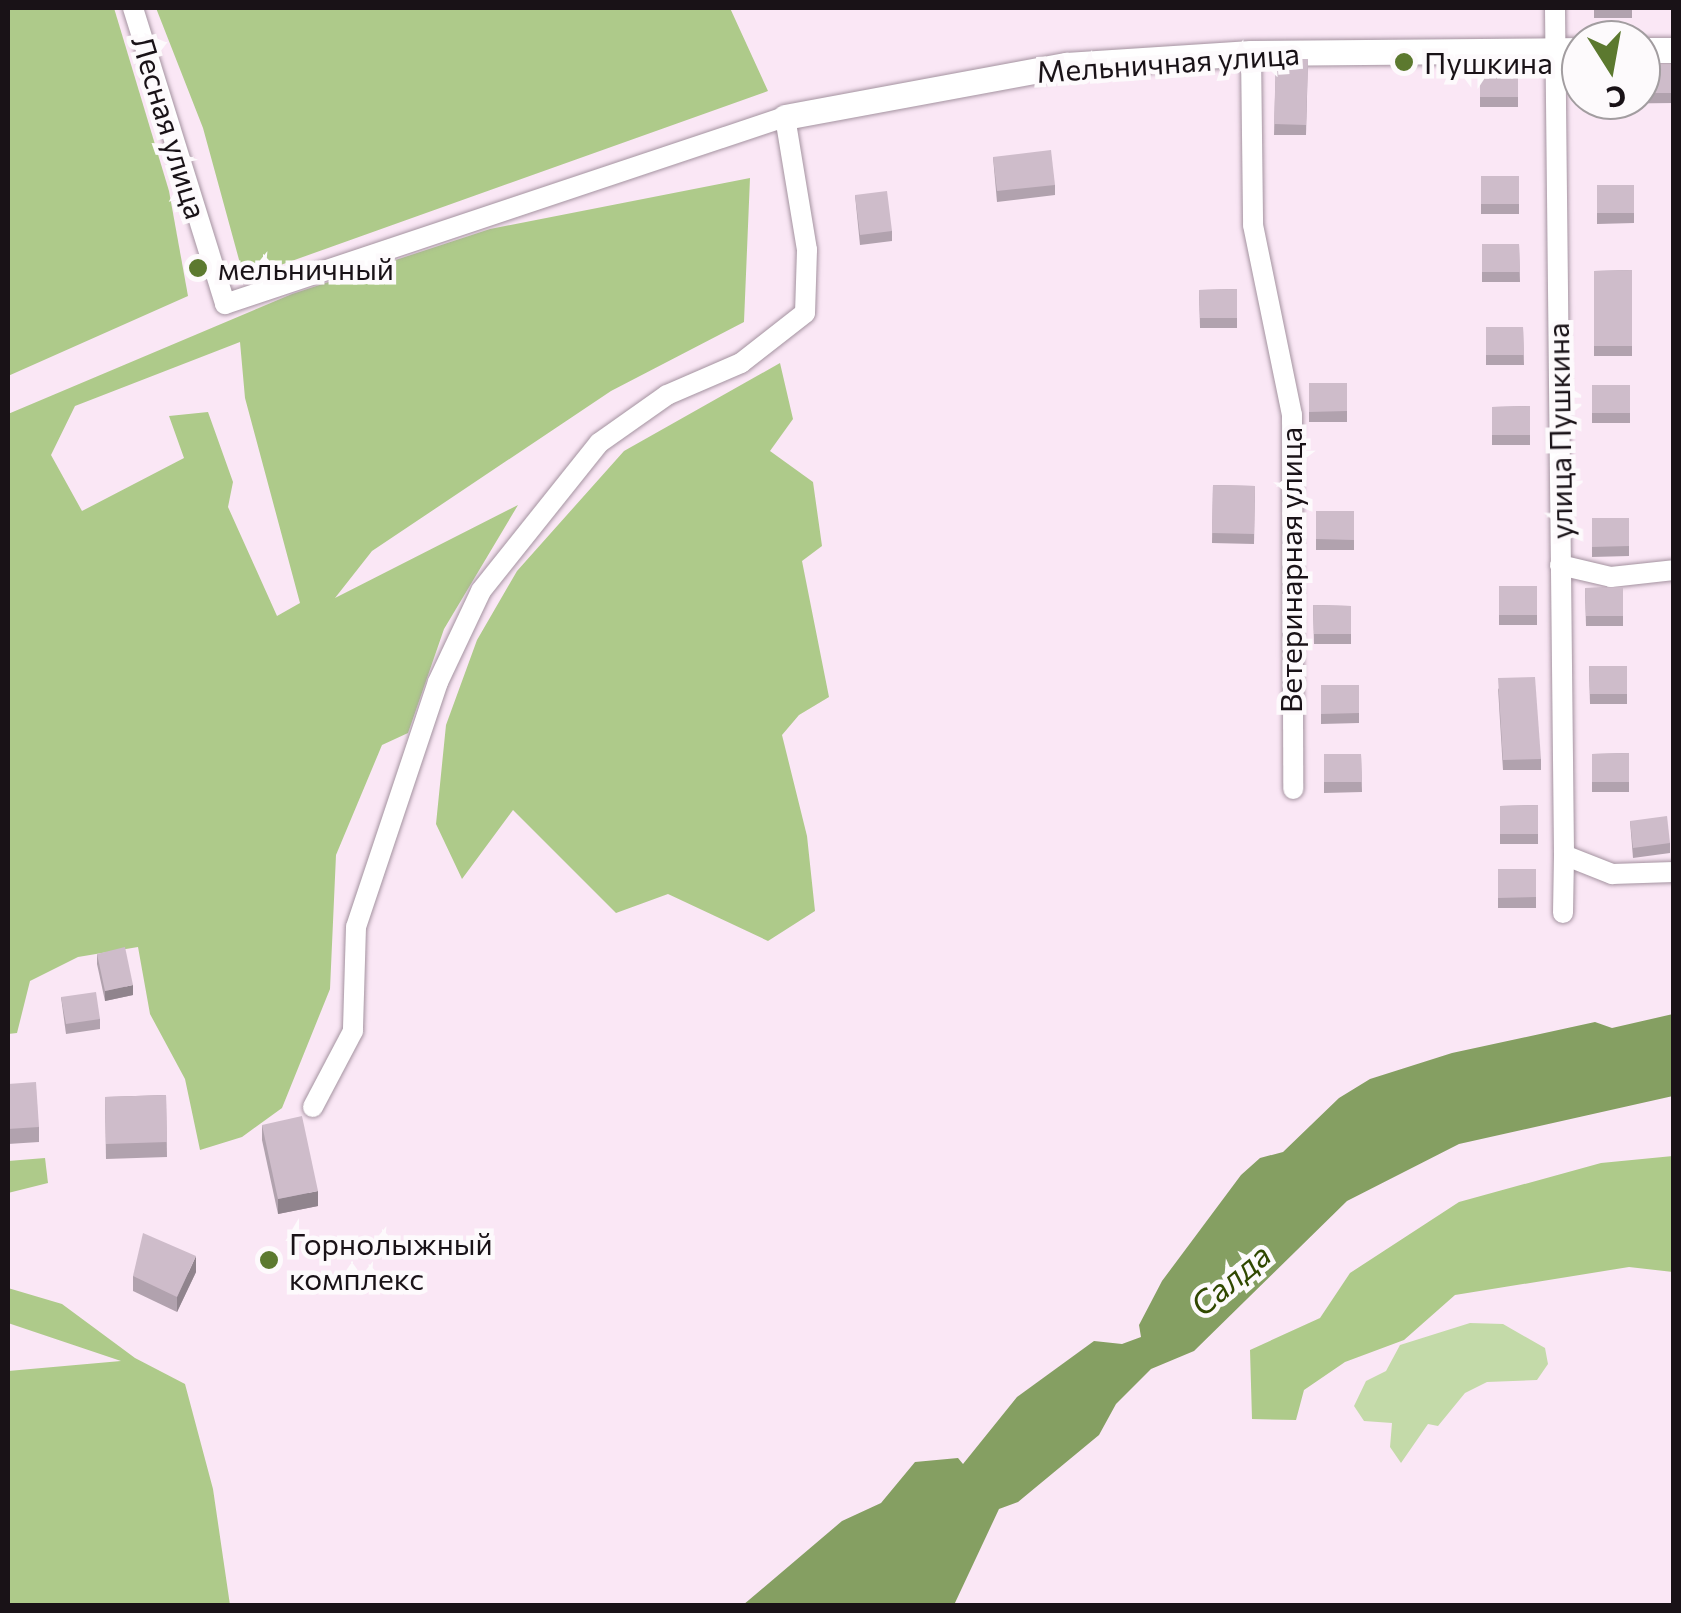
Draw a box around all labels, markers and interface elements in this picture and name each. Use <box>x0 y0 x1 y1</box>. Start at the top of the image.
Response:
north arrow <box>1561 20 1661 120</box>
street label: Лесная улица <box>125 31 215 223</box>
street label: Мельничная улица <box>1035 35 1301 89</box>
place label: Пушкина <box>1424 44 1553 80</box>
marker: Пушкина <box>1393 51 1415 73</box>
text: С <box>1604 79 1629 116</box>
place label: мельничный <box>218 250 394 286</box>
marker: мельничный <box>187 257 209 279</box>
street label: улица Пушкина <box>1539 322 1579 540</box>
street label: Ветеринарная улица <box>1272 427 1308 713</box>
place label: Горнолыжный комплекс <box>289 1225 493 1296</box>
water label: Салда <box>1182 1235 1278 1323</box>
marker: Горнолыжный комплекс <box>258 1249 280 1271</box>

